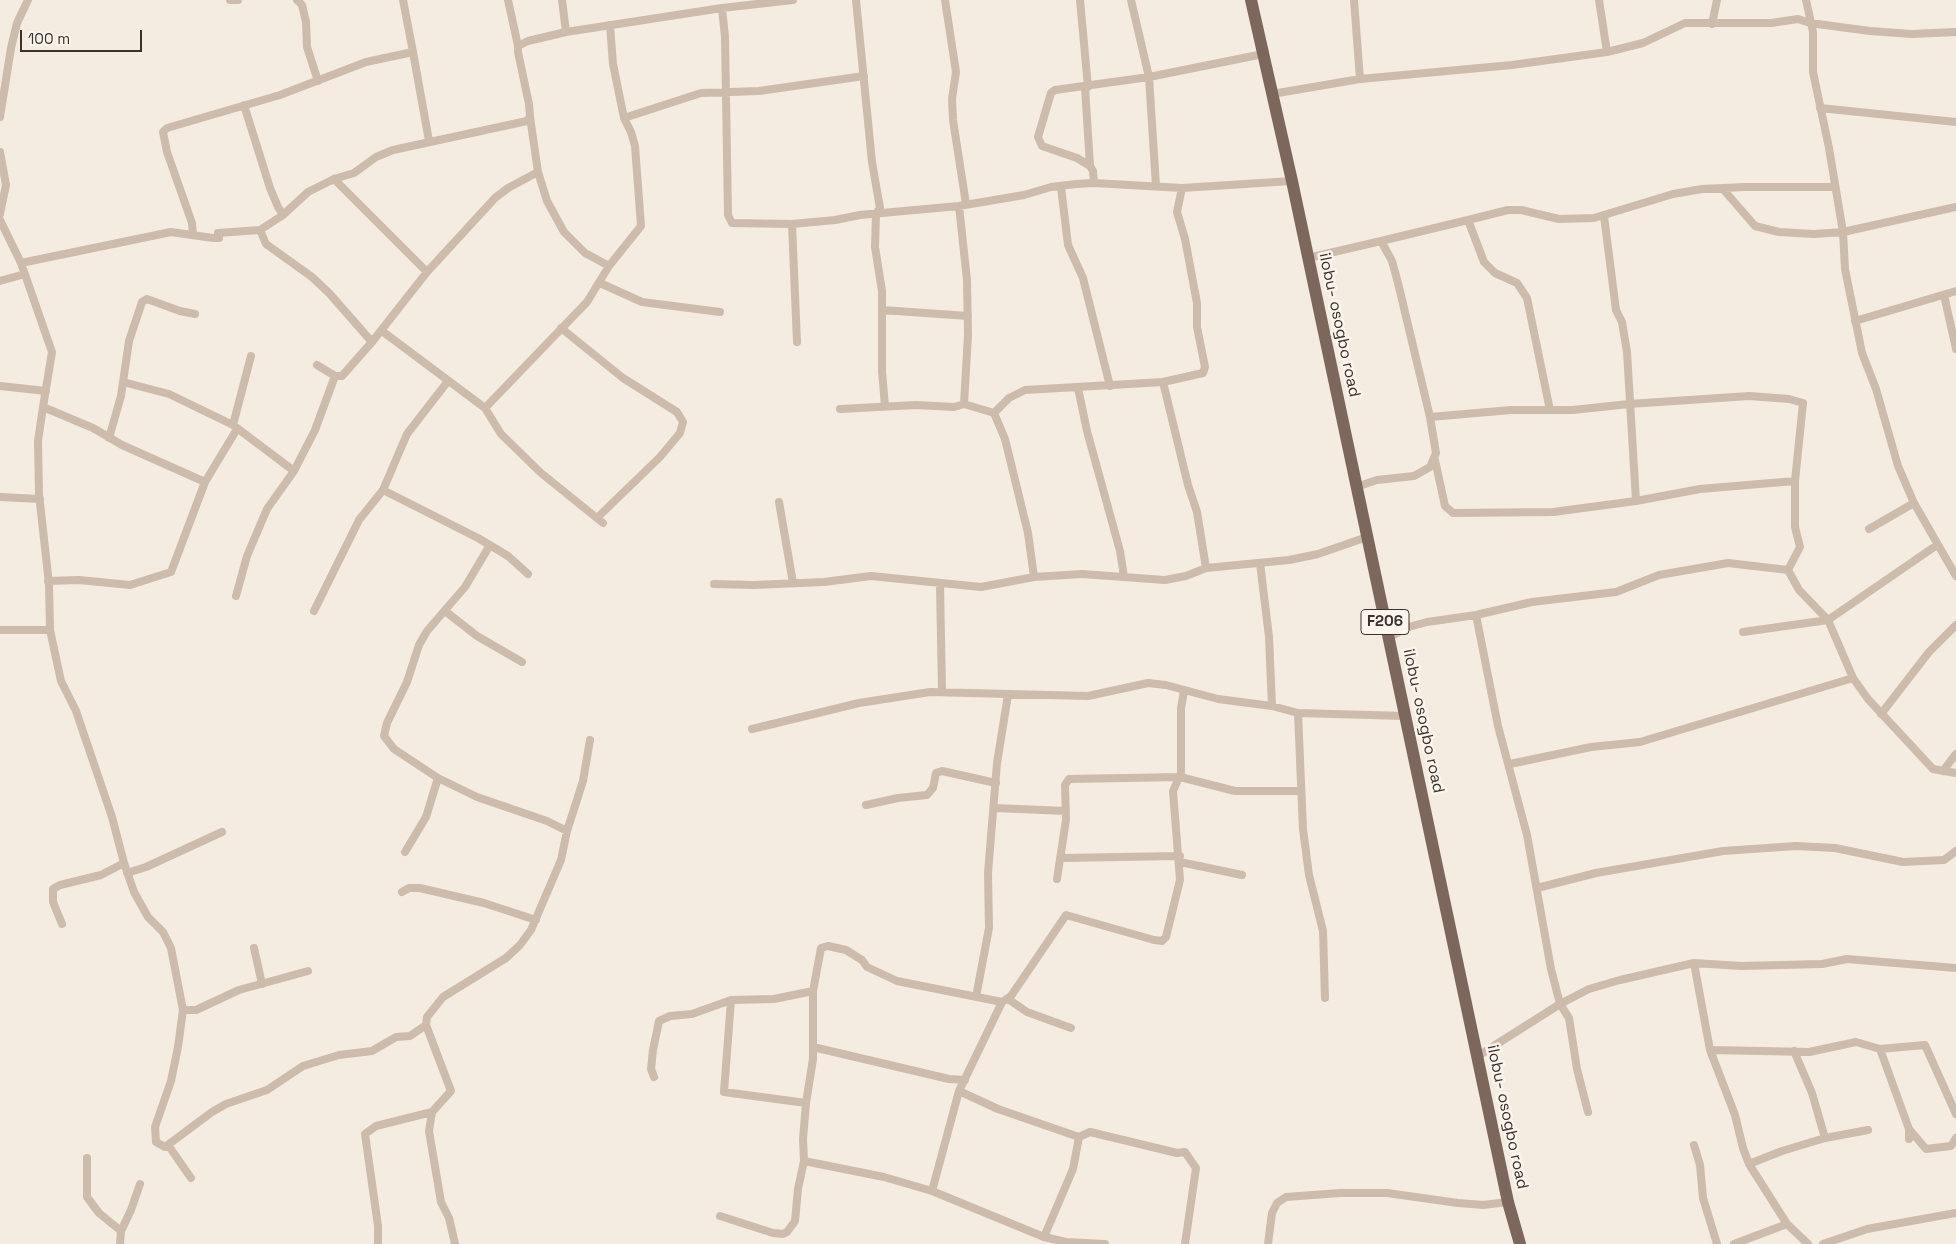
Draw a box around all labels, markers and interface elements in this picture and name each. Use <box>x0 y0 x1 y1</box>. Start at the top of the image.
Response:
scale bar <box>22 20 145 52</box>
text: 100 m <box>28 29 70 48</box>
street label: ilobu- osogbo road <box>1314 251 1364 399</box>
road number: F206 <box>1361 610 1409 634</box>
street label: ilobu- osogbo road <box>1398 647 1448 795</box>
street label: ilobu- osogbo road <box>1482 1043 1532 1191</box>

